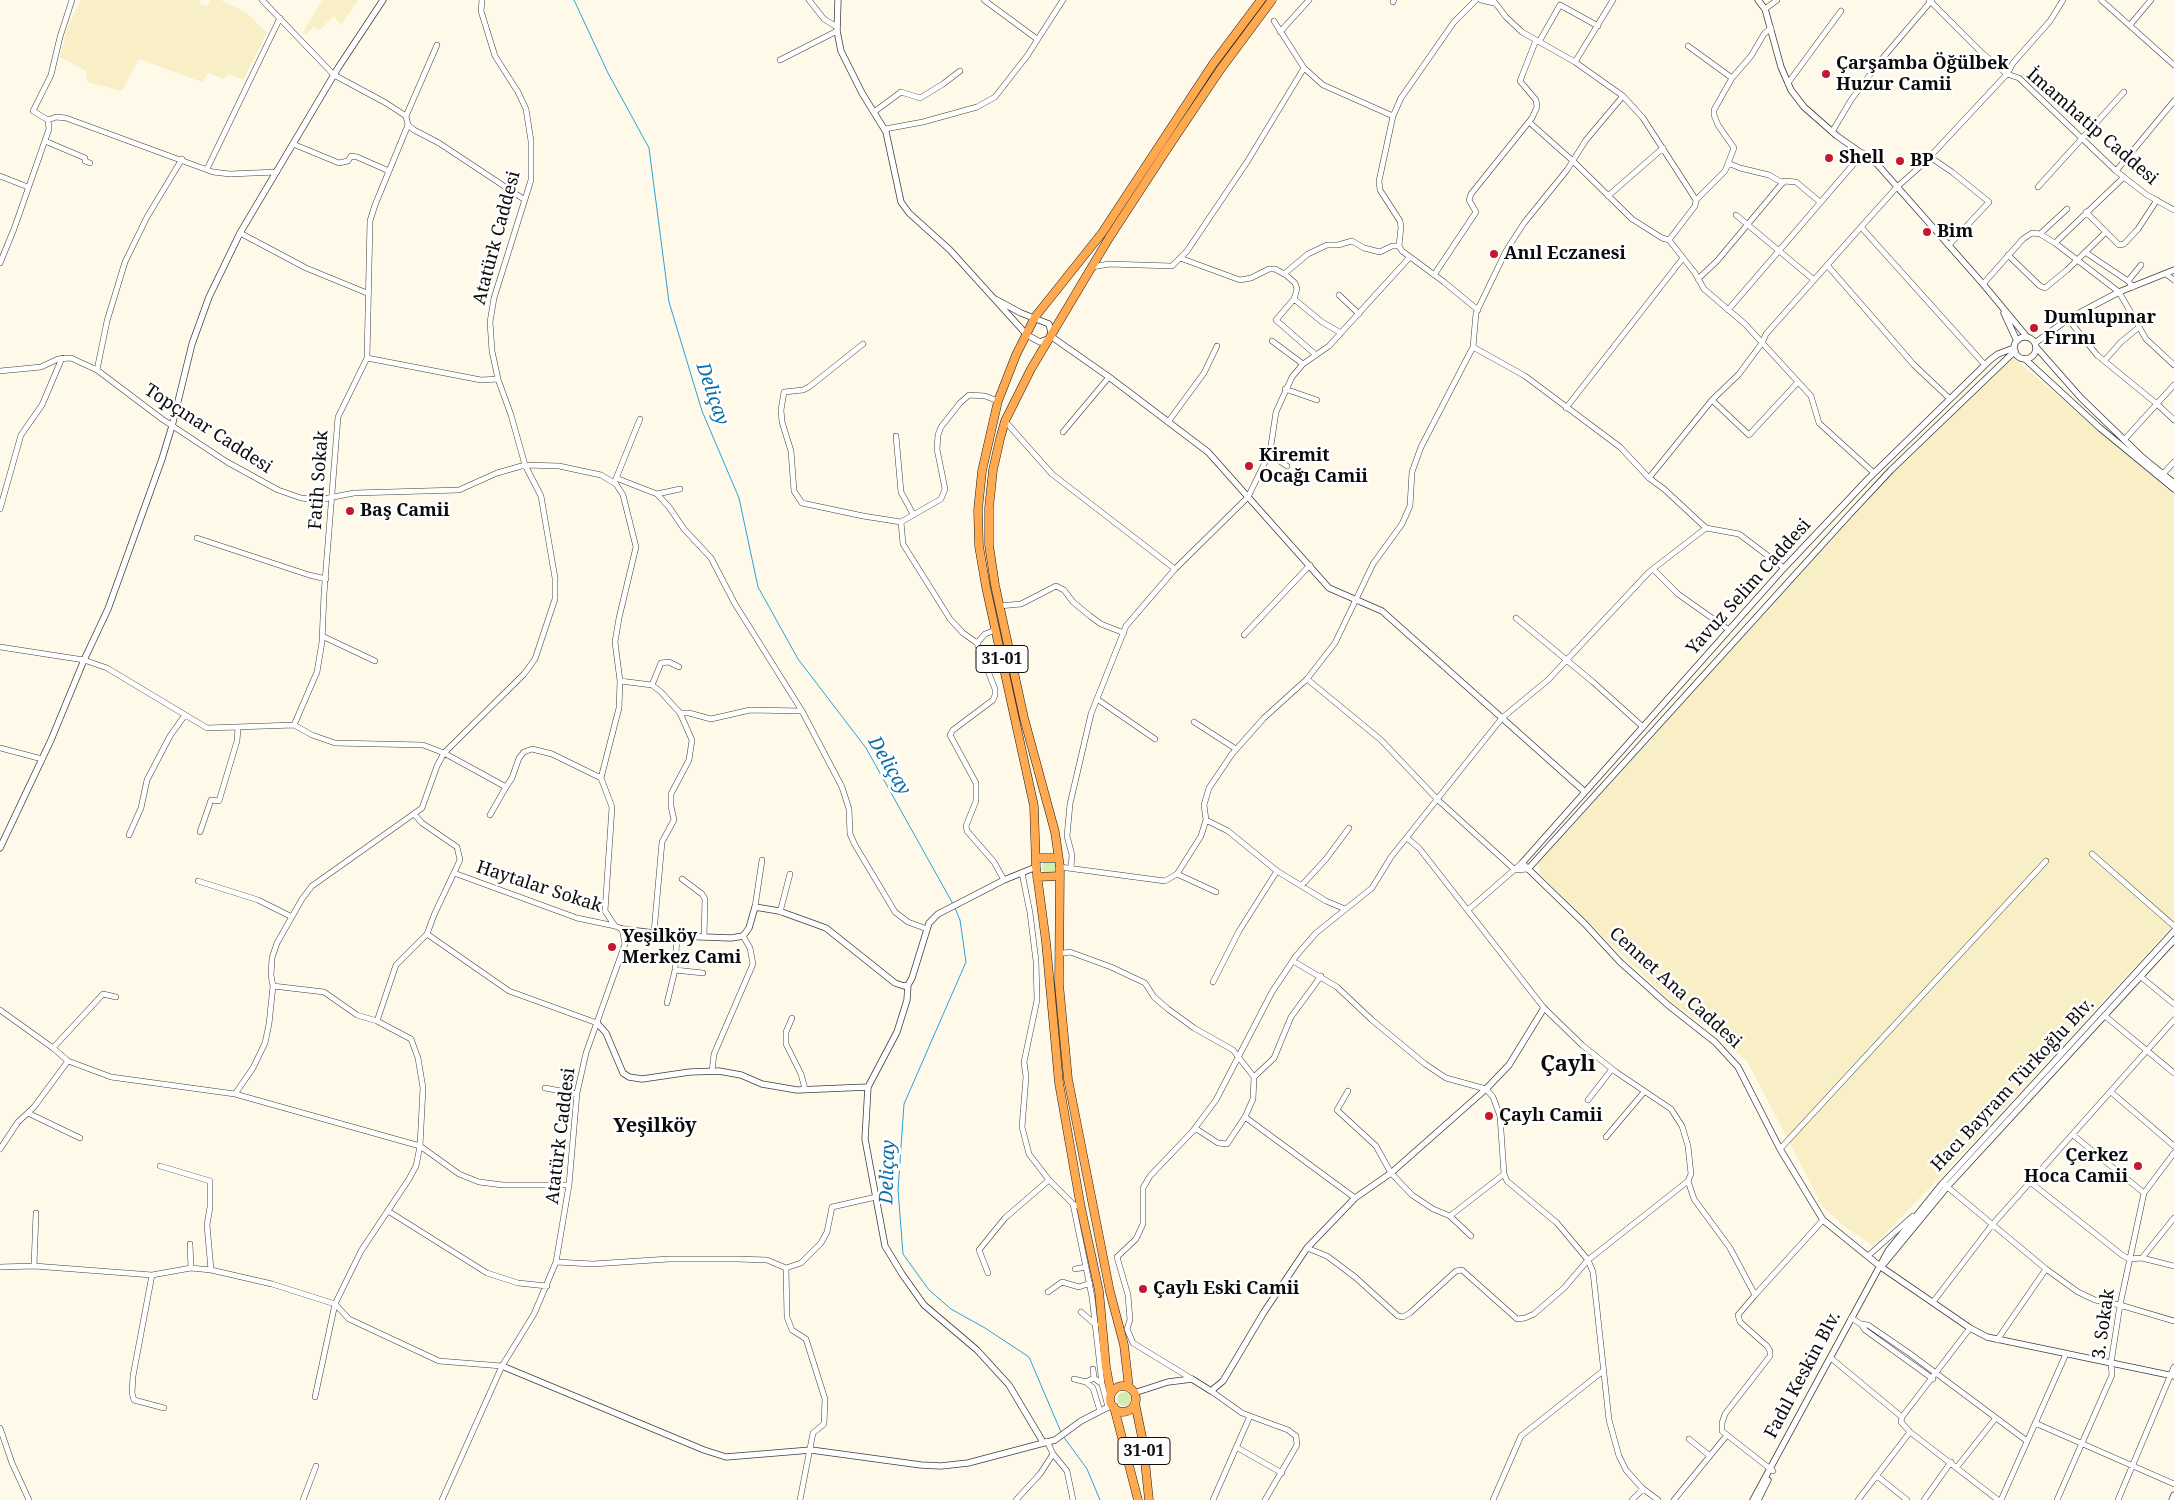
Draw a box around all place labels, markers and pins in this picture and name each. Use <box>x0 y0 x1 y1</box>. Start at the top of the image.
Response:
place label: Çarşamba Öğülbek Huzur Camii <box>1836 53 2009 96</box>
marker: Çarşamba Öğülbek Huzur Camii <box>1820 68 1832 80</box>
place label: Shell <box>1839 147 1884 169</box>
place label: BP <box>1910 150 1934 172</box>
marker: Shell <box>1823 152 1835 164</box>
marker: BP <box>1894 155 1906 167</box>
place label: Bim <box>1937 221 1973 243</box>
marker: Bim <box>1921 226 1933 238</box>
place label: Anıl Eczanesi <box>1504 243 1626 265</box>
marker: Anıl Eczanesi <box>1488 248 1500 260</box>
place label: Dumlupınar Fırını <box>2044 307 2156 350</box>
marker: Dumlupınar Fırını <box>2028 322 2040 334</box>
place label: Kiremit Ocağı Camii <box>1259 445 1368 488</box>
marker: Kiremit Ocağı Camii <box>1243 460 1255 472</box>
place label: Baş Camii <box>360 500 449 522</box>
marker: Baş Camii <box>344 505 356 517</box>
place label: Yeşilköy Merkez Cami <box>622 926 741 969</box>
marker: Yeşilköy Merkez Cami <box>606 941 618 953</box>
place label: Çaylı Camii <box>1499 1105 1603 1127</box>
marker: Çaylı Camii <box>1483 1110 1495 1122</box>
place label: Çerkez Hoca Camii <box>2024 1145 2128 1188</box>
marker: Çerkez Hoca Camii <box>2132 1160 2144 1172</box>
place label: Çaylı Eski Camii <box>1153 1278 1299 1300</box>
marker: Çaylı Eski Camii <box>1137 1283 1149 1295</box>

